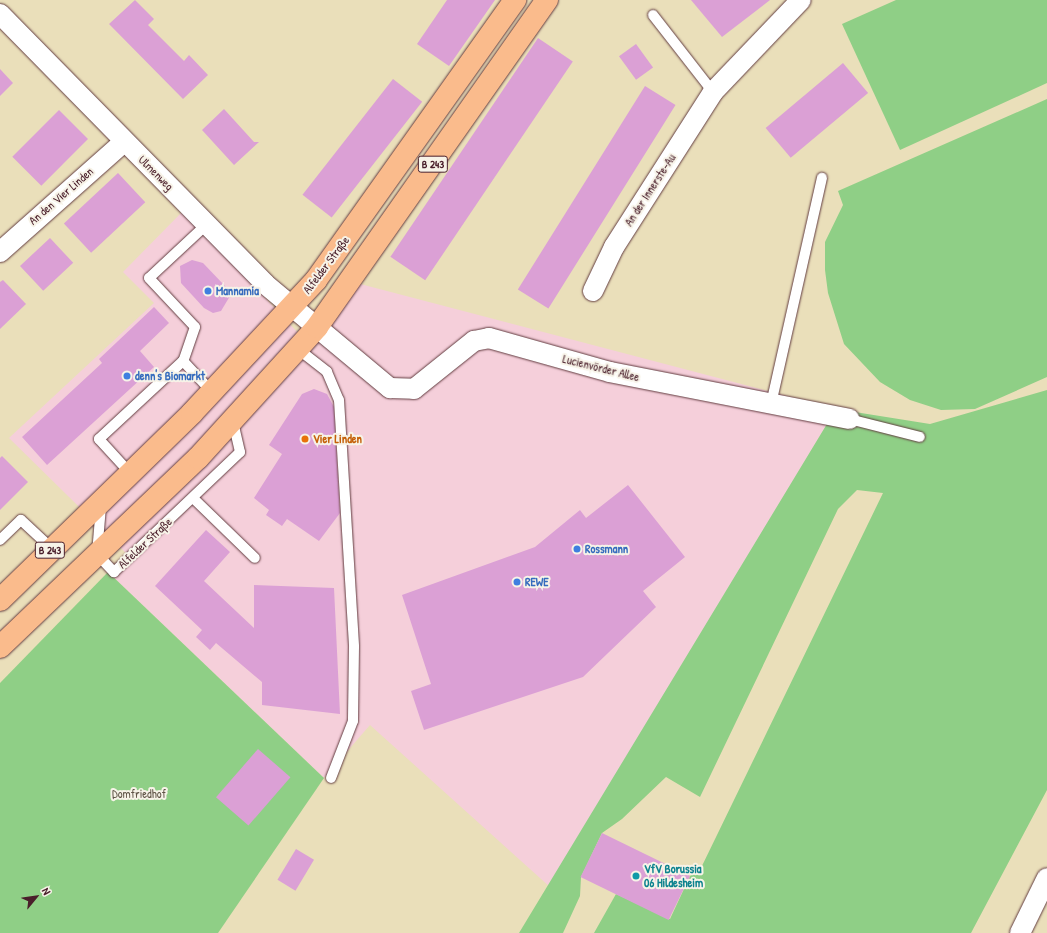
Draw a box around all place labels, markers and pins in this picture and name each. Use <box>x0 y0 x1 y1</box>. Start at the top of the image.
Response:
place label: Mannamia <box>216 284 259 298</box>
marker: Mannamia <box>203 286 213 296</box>
place label: denn's Biomarkt <box>135 369 205 383</box>
marker: denn's Biomarkt <box>122 371 132 381</box>
place label: Vier Linden <box>313 432 362 446</box>
marker: Vier Linden <box>300 434 310 444</box>
place label: Rossmann <box>585 542 628 556</box>
marker: Rossmann <box>572 544 582 554</box>
place label: REWE <box>525 575 548 589</box>
marker: REWE <box>512 577 522 587</box>
place label: VfV Borussia 06 Hildesheim <box>644 862 703 890</box>
marker: VfV Borussia 06 Hildesheim <box>631 871 641 881</box>

